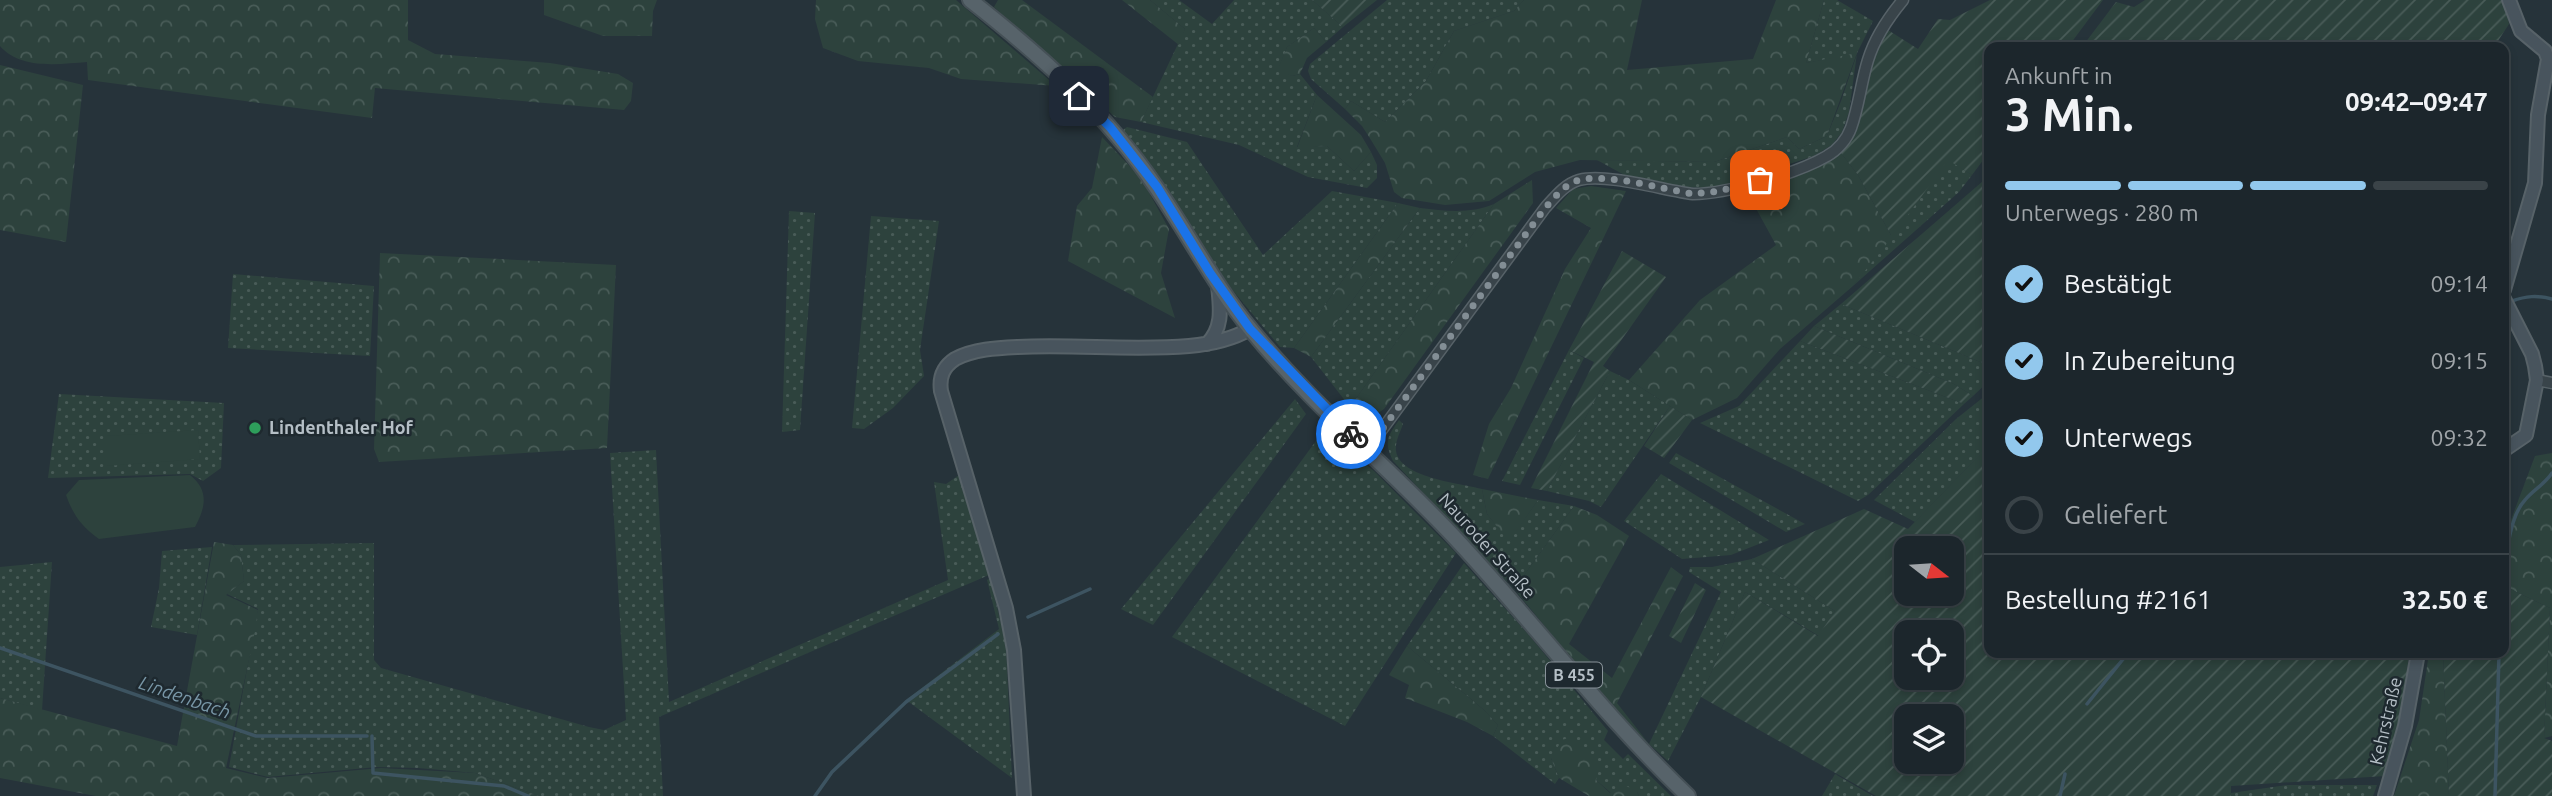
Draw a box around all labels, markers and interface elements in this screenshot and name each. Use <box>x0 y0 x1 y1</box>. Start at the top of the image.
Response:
text: Ankunft in <box>2005 63 2113 88</box>
pin <box>1049 66 1109 126</box>
icon: home <box>1060 77 1098 115</box>
text: 09:42–09:47 <box>2345 87 2488 116</box>
text: 3 Min. <box>2005 88 2134 140</box>
pin <box>1730 150 1790 210</box>
icon: bag <box>1741 161 1779 199</box>
text: Unterwegs · 280 m <box>2005 200 2199 225</box>
icon: check <box>2005 265 2043 303</box>
text: Bestätigt <box>2064 269 2171 298</box>
text: 09:14 <box>2430 271 2488 296</box>
icon: check <box>2005 342 2043 380</box>
text: In Zubereitung <box>2064 346 2236 375</box>
text: 09:15 <box>2430 348 2488 373</box>
courier <box>1316 399 1386 469</box>
icon: bike <box>1332 415 1370 453</box>
place label: Lindenthaler Hof <box>269 417 414 437</box>
icon: check <box>2005 419 2043 457</box>
marker: Lindenthaler Hof <box>247 420 263 436</box>
text: Unterwegs <box>2064 423 2192 452</box>
text: 09:32 <box>2430 425 2488 450</box>
street label: Nauroder Straße <box>1435 489 1540 602</box>
text: Geliefert <box>2064 500 2167 529</box>
north arrow <box>1894 536 1964 606</box>
map controls <box>1894 536 1964 774</box>
text: Bestellung #2161 <box>2005 585 2212 614</box>
text: 32.50 € <box>2402 585 2488 614</box>
button: locate <box>1894 620 1964 690</box>
road number: B 455 <box>1546 662 1602 688</box>
water label: Lindenbach <box>136 671 234 723</box>
street label: Kehrstraße <box>2365 675 2405 767</box>
button: layers <box>1894 704 1964 774</box>

